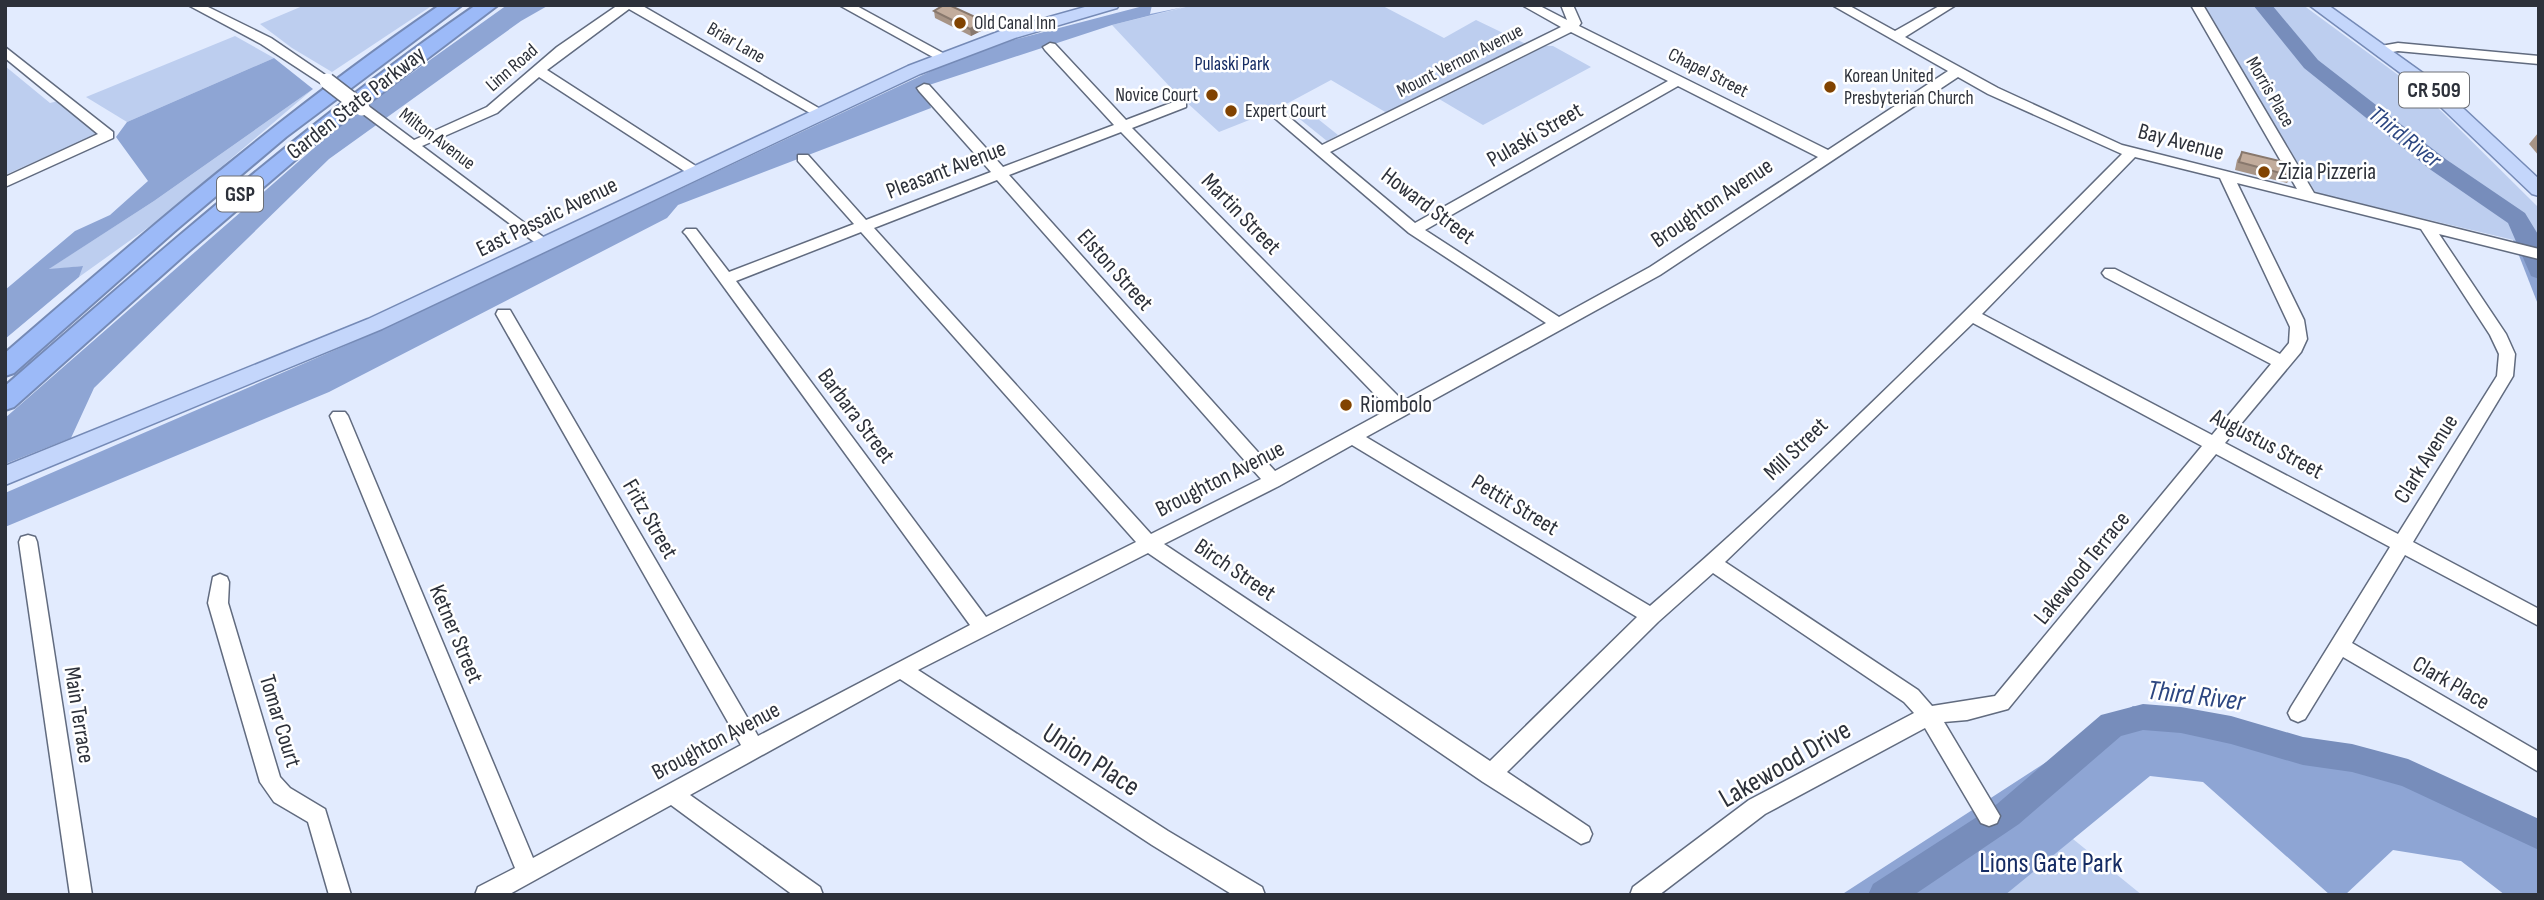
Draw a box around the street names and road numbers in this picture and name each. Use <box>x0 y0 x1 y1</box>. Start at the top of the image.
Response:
street label: Briar Lane <box>703 17 769 69</box>
street label: Mount Vernon Avenue <box>1393 19 1527 103</box>
street label: Linn Road <box>481 39 543 97</box>
street label: Garden State Parkway <box>281 40 431 166</box>
street label: Chapel Street <box>1664 43 1752 103</box>
street label: Morris Place <box>2241 53 2299 131</box>
road number: CR 509 <box>2399 72 2469 108</box>
street label: Pulaski Street <box>1482 96 1588 174</box>
street label: Milton Avenue <box>394 103 480 175</box>
street label: Bay Avenue <box>2135 117 2227 167</box>
street label: Pleasant Avenue <box>882 134 1010 206</box>
street label: Broughton Avenue <box>1646 152 1778 254</box>
street label: Howard Street <box>1375 162 1481 250</box>
street label: Martin Street <box>1195 167 1287 261</box>
street label: East Passaic Avenue <box>472 171 622 263</box>
road number: GSP <box>217 176 263 212</box>
street label: Elston Street <box>1071 223 1159 317</box>
street label: Barbara Street <box>811 363 901 469</box>
street label: Augustus Street <box>2205 402 2328 485</box>
street label: Clark Avenue <box>2388 409 2464 509</box>
street label: Mill Street <box>1758 412 1834 486</box>
street label: Broughton Avenue <box>1151 435 1289 523</box>
street label: Pettit Street <box>1466 468 1564 542</box>
street label: Fritz Street <box>616 474 684 564</box>
street label: Lakewood Terrace <box>2028 506 2136 630</box>
street label: Birch Street <box>1189 533 1281 607</box>
street label: Ketner Street <box>423 581 489 687</box>
street label: Clark Place <box>2407 650 2495 716</box>
street label: Main Terrace <box>58 665 100 765</box>
street label: Tomar Court <box>253 671 307 771</box>
street label: Broughton Avenue <box>647 696 785 786</box>
street label: Lakewood Drive <box>1713 713 1857 815</box>
street label: Union Place <box>1036 716 1146 804</box>

